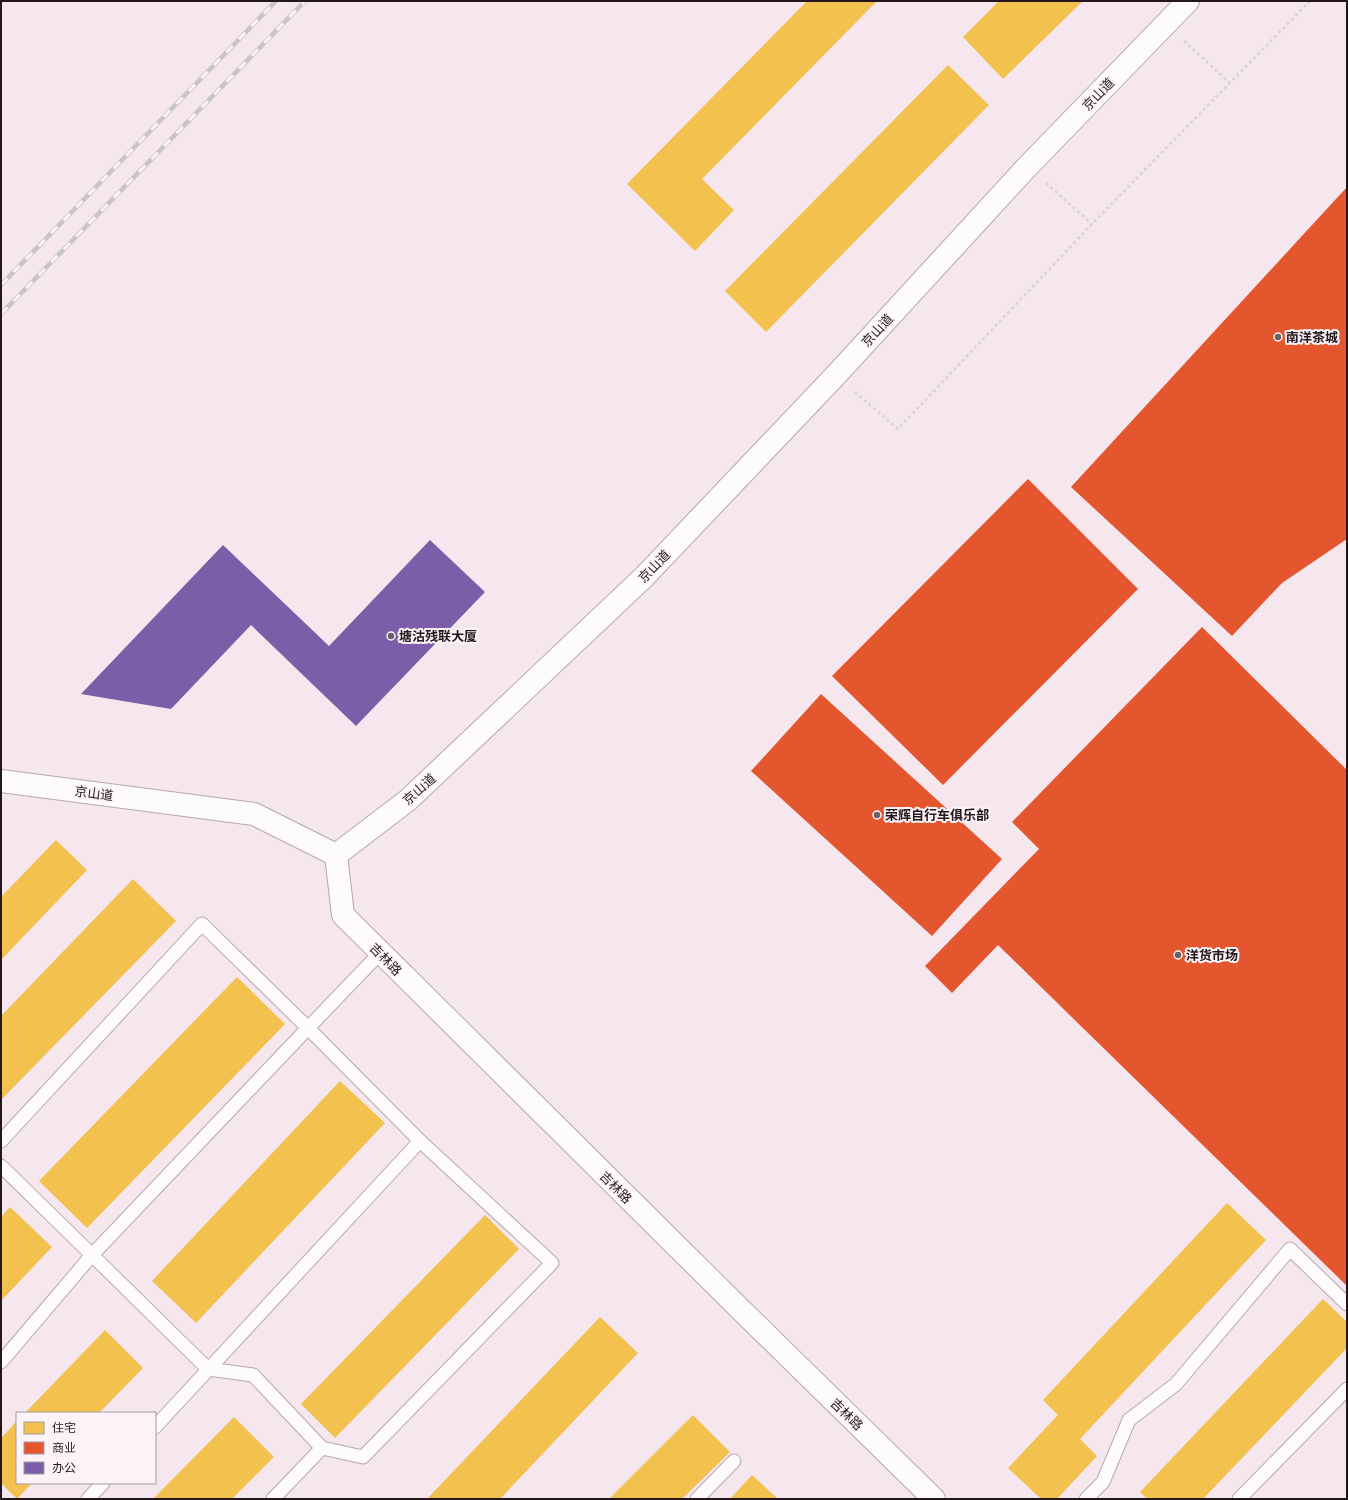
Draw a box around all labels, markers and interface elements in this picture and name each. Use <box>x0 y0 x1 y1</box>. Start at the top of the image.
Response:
street label: 京山道 <box>1079 74 1117 114</box>
street label: 京山道 <box>858 310 896 350</box>
place label: 南洋茶城 <box>1286 329 1338 345</box>
marker: 南洋茶城 <box>1273 332 1283 342</box>
street label: 京山道 <box>635 546 673 586</box>
place label: 塘沽残联大厦 <box>399 628 477 644</box>
marker: 塘沽残联大厦 <box>386 631 396 641</box>
street label: 京山道 <box>399 770 439 808</box>
street label: 京山道 <box>74 783 114 803</box>
place label: 荣辉自行车俱乐部 <box>885 807 989 823</box>
marker: 荣辉自行车俱乐部 <box>872 810 882 820</box>
street label: 吉林路 <box>367 939 405 979</box>
place label: 洋货市场 <box>1186 947 1238 963</box>
marker: 洋货市场 <box>1173 950 1183 960</box>
street label: 吉林路 <box>597 1168 635 1206</box>
street label: 吉林路 <box>827 1395 867 1433</box>
legend <box>16 1412 156 1484</box>
text: 住宅 <box>52 1420 76 1435</box>
text: 商业 <box>52 1440 76 1455</box>
text: 办公 <box>52 1460 76 1475</box>

